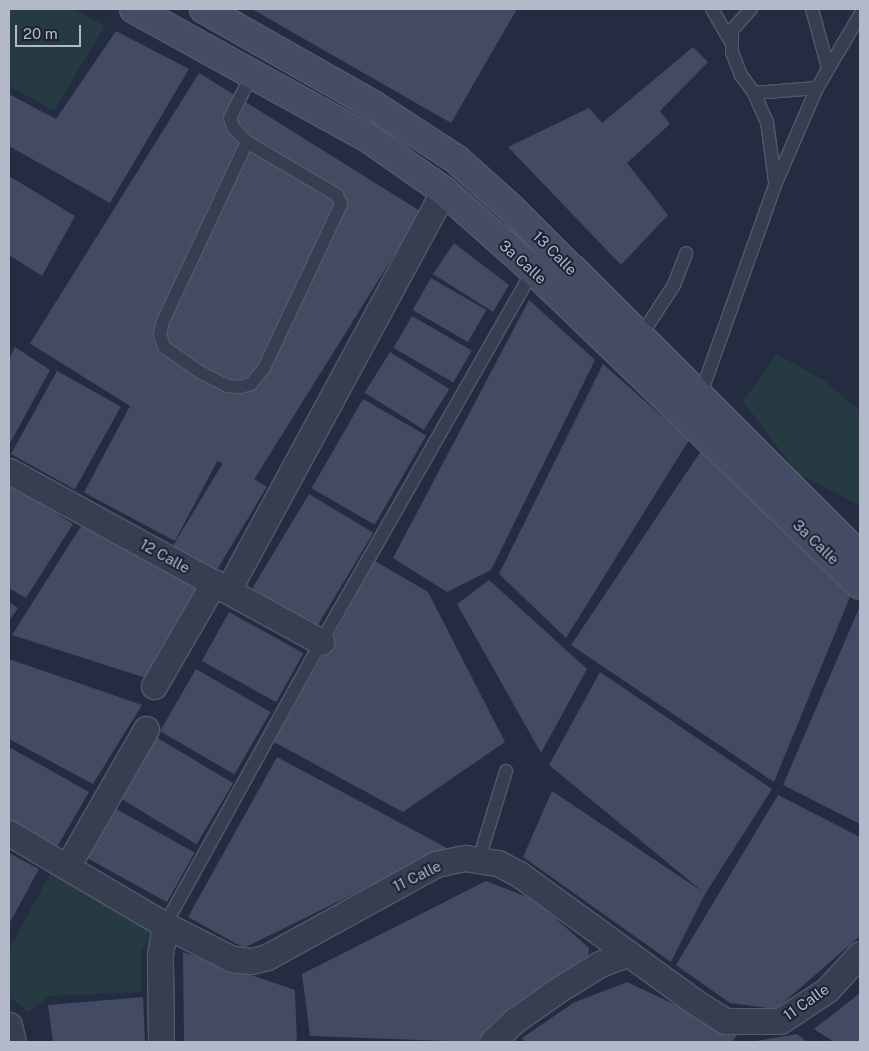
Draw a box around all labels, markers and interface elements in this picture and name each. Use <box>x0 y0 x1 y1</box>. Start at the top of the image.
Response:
scale bar <box>18 15 84 47</box>
text: 20 m <box>23 25 58 42</box>
street label: 13 Calle <box>529 227 581 279</box>
street label: 3a Calle <box>496 236 550 288</box>
street label: 3a Calle <box>789 516 843 568</box>
street label: 12 Calle <box>137 535 193 577</box>
street label: 11 Calle <box>390 857 444 895</box>
street label: 11 Calle <box>780 980 832 1024</box>

